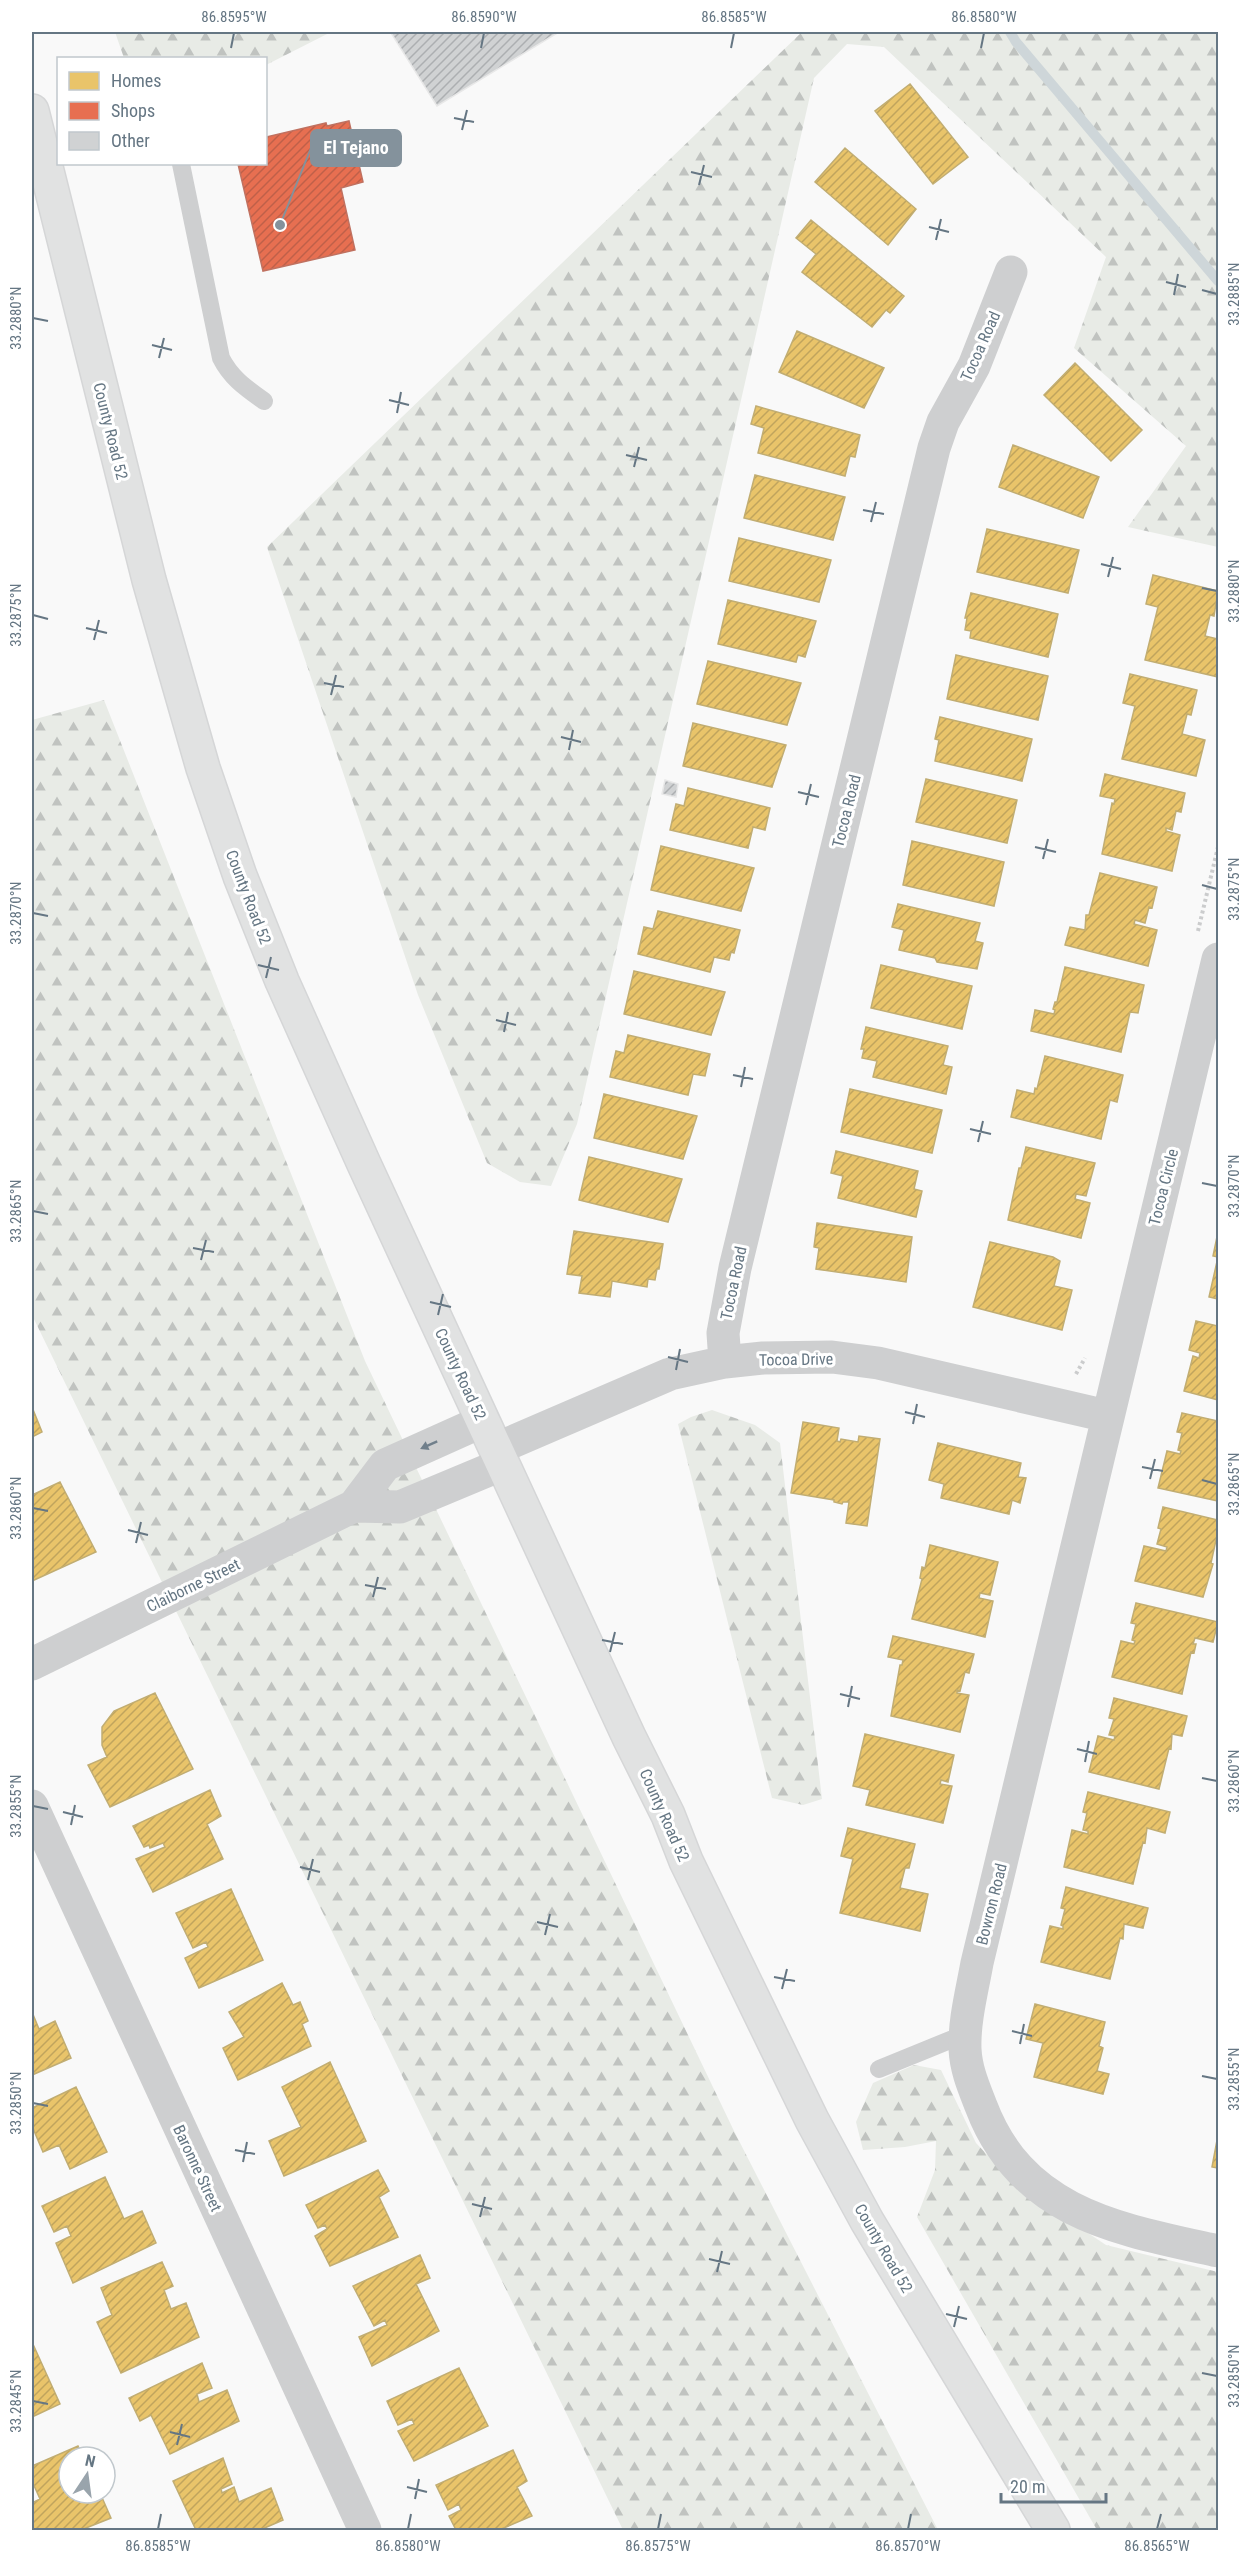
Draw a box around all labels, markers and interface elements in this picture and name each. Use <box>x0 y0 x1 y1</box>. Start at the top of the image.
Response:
text: 86.8595°W <box>201 8 267 26</box>
text: 86.8590°W <box>451 8 517 26</box>
text: 86.8585°W <box>701 8 767 26</box>
text: 86.8580°W <box>951 8 1017 26</box>
legend <box>57 57 267 165</box>
text: Homes <box>111 70 161 91</box>
text: Shops <box>111 100 155 121</box>
text: Other <box>111 130 150 151</box>
callout: El Tejano <box>311 130 401 166</box>
text: El Tejano <box>323 137 389 158</box>
text: 33.2885°N <box>1225 262 1243 326</box>
text: 33.2880°N <box>7 286 25 350</box>
street label: Tocoa Road <box>957 308 1004 384</box>
street label: County Road 52 <box>89 381 132 482</box>
text: 33.2880°N <box>1225 559 1243 623</box>
text: 33.2875°N <box>7 583 25 647</box>
street label: Tocoa Road <box>828 773 865 850</box>
street label: County Road 52 <box>222 847 275 947</box>
text: 33.2875°N <box>1225 857 1243 921</box>
text: 33.2870°N <box>7 881 25 945</box>
street label: Tocoa Circle <box>1145 1147 1182 1227</box>
text: 33.2870°N <box>1225 1154 1243 1218</box>
text: 33.2865°N <box>7 1179 25 1243</box>
street label: Tocoa Road <box>716 1245 751 1321</box>
street label: County Road 52 <box>431 1325 490 1423</box>
street label: Tocoa Drive <box>759 1349 833 1370</box>
one-way arrow <box>420 1440 438 1450</box>
text: 33.2865°N <box>1225 1452 1243 1516</box>
text: 33.2860°N <box>7 1476 25 1540</box>
street label: Claiborne Street <box>144 1555 243 1616</box>
text: 33.2860°N <box>1225 1749 1243 1813</box>
street label: County Road 52 <box>636 1766 693 1864</box>
text: 33.2855°N <box>7 1774 25 1838</box>
street label: Bowron Road <box>972 1861 1011 1947</box>
text: 33.2855°N <box>1225 2047 1243 2111</box>
text: 33.2850°N <box>7 2071 25 2135</box>
street label: Baronne Street <box>169 2122 226 2215</box>
street label: County Road 52 <box>851 2201 917 2296</box>
text: 33.2850°N <box>1225 2344 1243 2408</box>
text: 33.2845°N <box>7 2369 25 2433</box>
north arrow <box>57 2445 117 2505</box>
text: N <box>83 2451 97 2471</box>
scale bar <box>1001 2466 1106 2504</box>
text: 20 m <box>1010 2476 1045 2497</box>
text: 86.8585°W <box>125 2537 191 2555</box>
text: 86.8580°W <box>375 2537 441 2555</box>
text: 86.8575°W <box>625 2537 691 2555</box>
text: 86.8570°W <box>875 2537 941 2555</box>
text: 86.8565°W <box>1124 2537 1190 2555</box>

